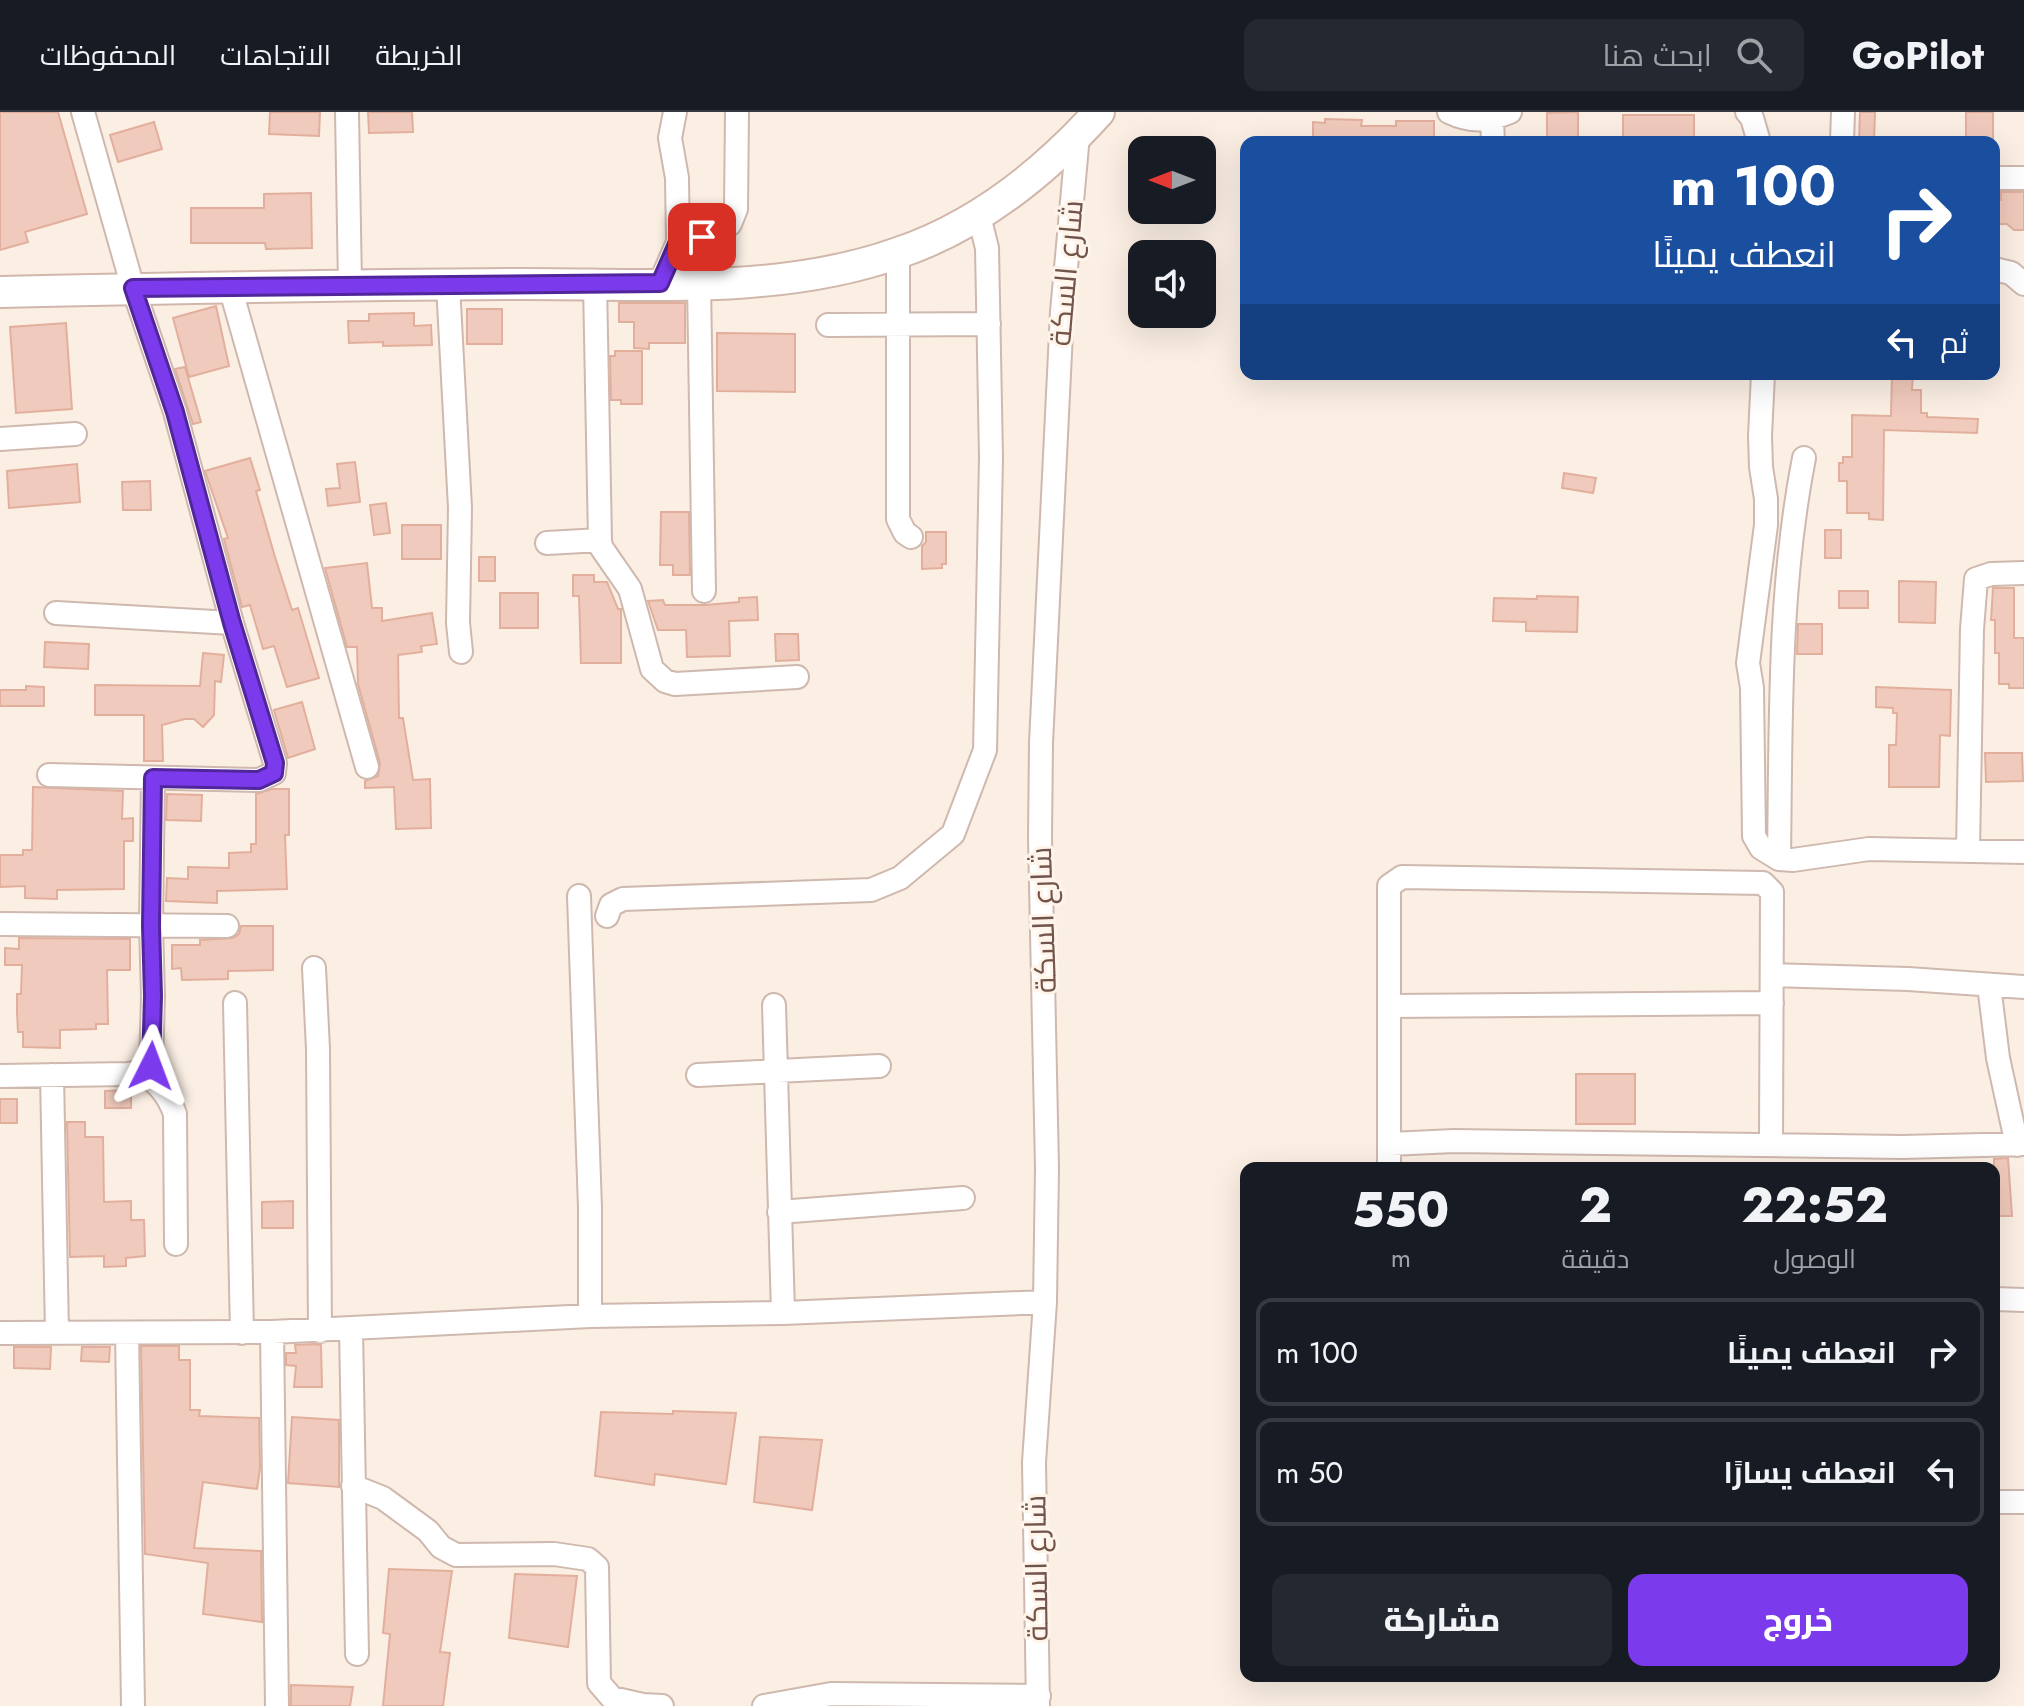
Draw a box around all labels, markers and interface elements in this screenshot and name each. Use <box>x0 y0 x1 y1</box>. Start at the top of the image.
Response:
search box <box>1244 19 1804 91</box>
text: GoPilot <box>1852 28 1984 83</box>
icon: search <box>1732 33 1776 77</box>
text: ابحث هنا <box>1602 34 1712 77</box>
text: المحفوظات <box>40 35 176 76</box>
text: الاتجاهات <box>220 35 331 76</box>
text: الخريطة <box>375 35 463 76</box>
north arrow <box>1128 136 1216 224</box>
map controls <box>1128 136 1216 328</box>
text: 100 m <box>1671 145 1836 226</box>
icon: right <box>1864 168 1968 272</box>
street label: شارع السكة <box>1038 198 1094 348</box>
pin <box>668 203 736 271</box>
icon: arrive <box>680 215 724 259</box>
text: انعطف يمينًا <box>1652 228 1836 280</box>
button: sound <box>1128 240 1216 328</box>
icon: left <box>1880 320 1924 364</box>
text: ثم <box>1940 321 1968 364</box>
street label: شارع السكة <box>1019 846 1067 994</box>
position arrow <box>109 1024 193 1108</box>
text: 2 <box>1579 1171 1612 1240</box>
text: 22:52 <box>1742 1171 1888 1240</box>
text: 550 <box>1352 1176 1449 1245</box>
text: m <box>1391 1239 1411 1277</box>
text: دقيقة <box>1562 1240 1629 1278</box>
text: الوصول <box>1773 1240 1856 1278</box>
icon: right <box>1920 1330 1964 1374</box>
text: 100 m <box>1276 1331 1358 1374</box>
text: انعطف يمينًا <box>1727 1331 1896 1374</box>
icon: left <box>1920 1450 1964 1494</box>
text: 50 m <box>1276 1451 1343 1494</box>
text: انعطف يسارًا <box>1723 1451 1896 1494</box>
street label: شارع السكة <box>1013 1494 1059 1642</box>
button: مشاركة <box>1272 1574 1612 1666</box>
button: خروج <box>1628 1574 1968 1666</box>

